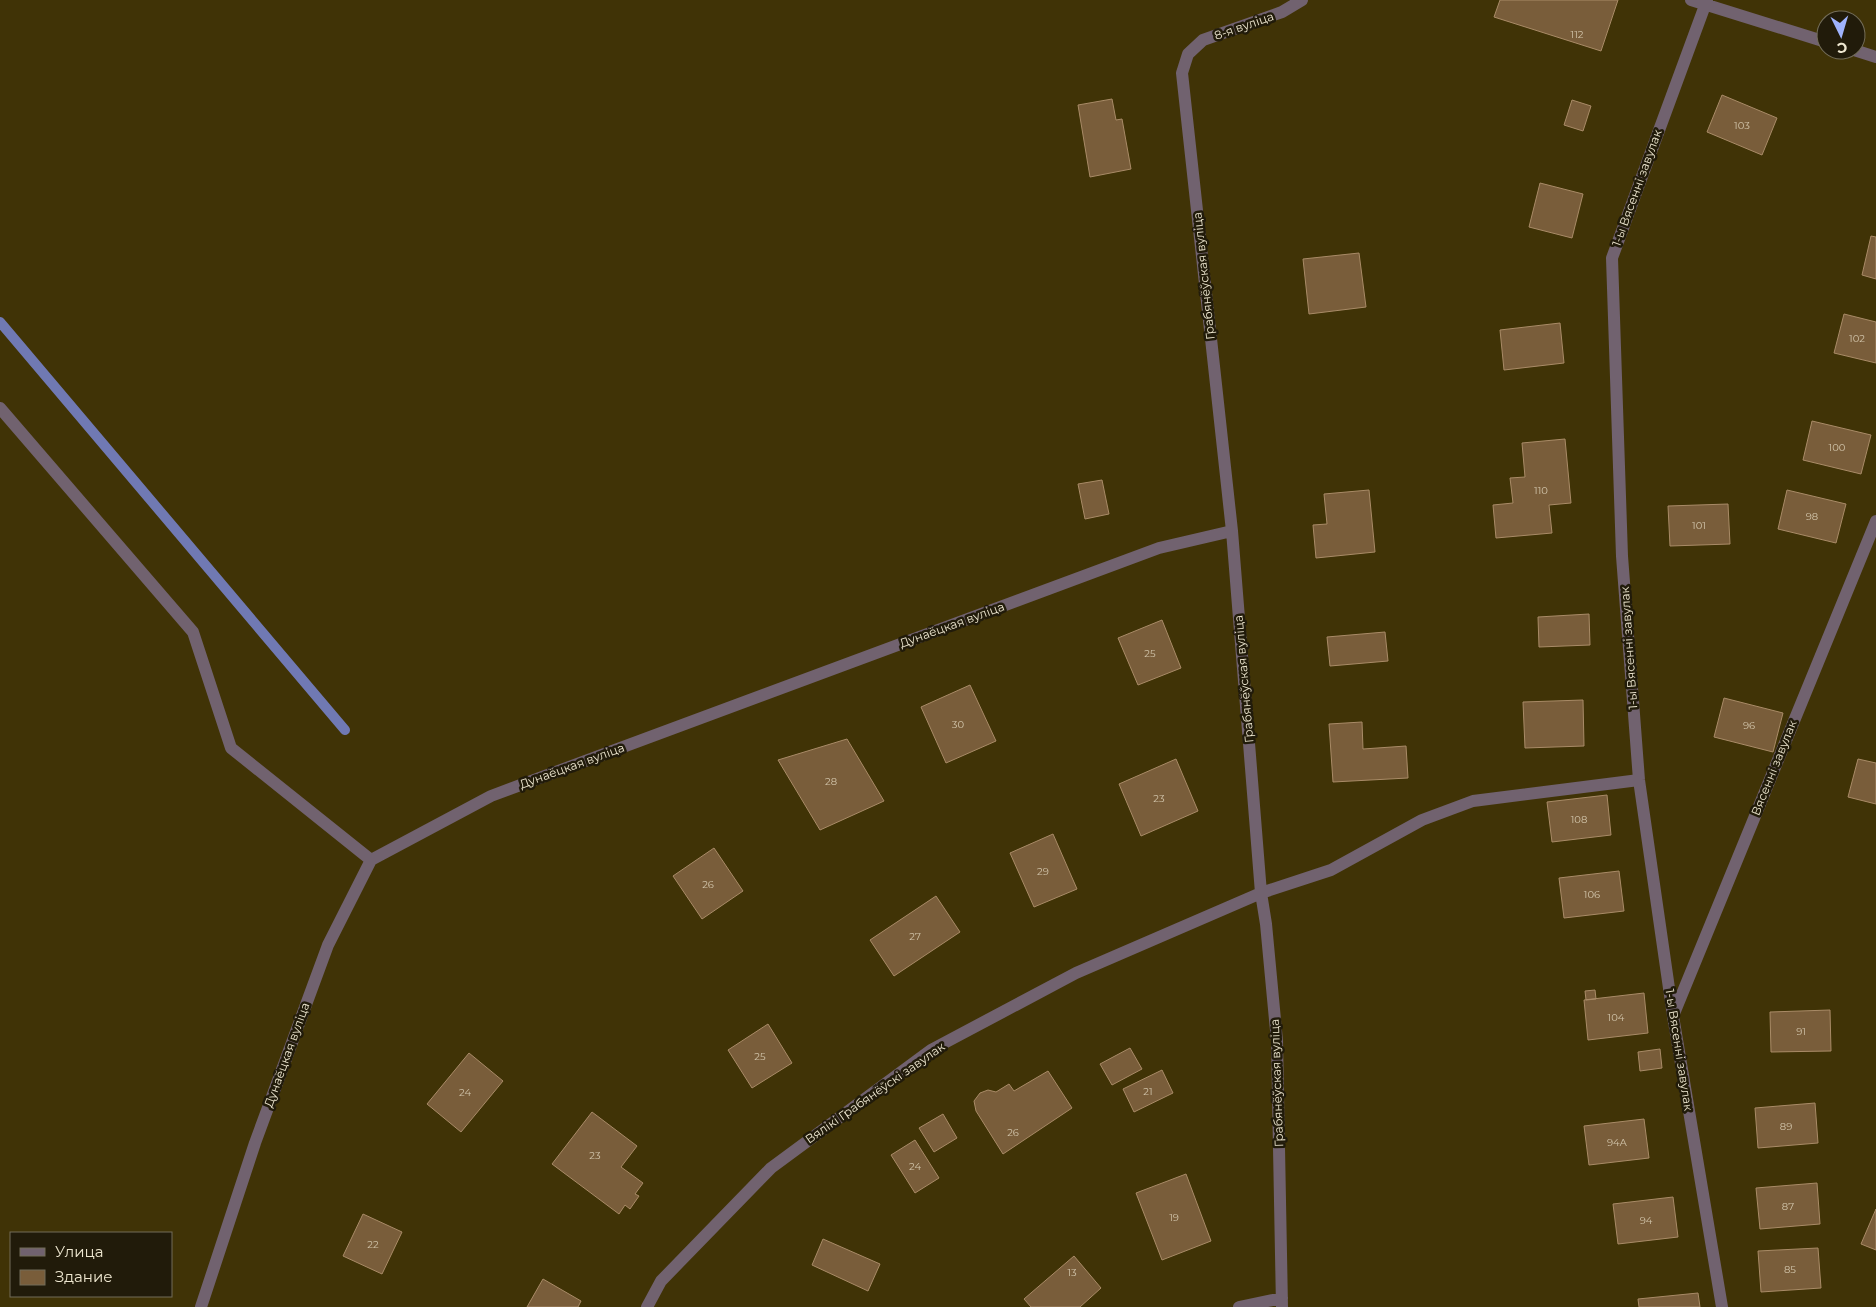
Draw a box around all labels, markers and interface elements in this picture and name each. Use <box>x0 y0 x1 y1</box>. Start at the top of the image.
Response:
street label: 8-я вуліца <box>1212 8 1276 43</box>
north arrow <box>1816 10 1866 60</box>
house number: 112 <box>1571 28 1584 41</box>
text: С <box>1836 39 1848 57</box>
house number: 103 <box>1734 119 1750 132</box>
street label: 1-ы Вясенні завулак <box>1608 127 1665 248</box>
street label: Грабянёўская вуліца <box>1189 211 1218 341</box>
house number: 102 <box>1849 332 1865 345</box>
house number: 100 <box>1829 441 1846 454</box>
house number: 110 <box>1534 484 1548 497</box>
house number: 98 <box>1806 510 1818 523</box>
house number: 101 <box>1692 519 1706 532</box>
street label: 1-ы Вясенні завулак <box>1617 586 1640 710</box>
street label: Дунаёцкая вуліца <box>897 599 1006 650</box>
street label: Грабянёўская вуліца <box>1230 614 1257 744</box>
house number: 25 <box>1144 647 1156 660</box>
house number: 30 <box>952 718 965 731</box>
street label: Вясенні завулак <box>1748 718 1800 818</box>
house number: 96 <box>1743 719 1755 732</box>
street label: Дунаёцкая вуліца <box>517 740 626 791</box>
house number: 28 <box>825 775 837 788</box>
house number: 23 <box>1153 792 1165 805</box>
house number: 108 <box>1571 813 1587 826</box>
house number: 29 <box>1037 865 1049 878</box>
house number: 26 <box>702 878 714 891</box>
house number: 106 <box>1584 888 1600 901</box>
house number: 27 <box>909 930 921 943</box>
street label: 1-ы Вясенні завулак <box>1662 988 1697 1112</box>
street label: Дунаёцкая вуліца <box>261 1000 312 1109</box>
house number: 104 <box>1608 1011 1625 1024</box>
street label: Грабянёўская вуліца <box>1267 1019 1286 1147</box>
house number: 91 <box>1796 1025 1806 1038</box>
street label: Вялікі Грабянёўскі завулак <box>802 1039 947 1147</box>
house number: 25 <box>754 1050 766 1063</box>
house number: 21 <box>1143 1085 1153 1098</box>
house number: 24 <box>459 1086 471 1099</box>
house number: 89 <box>1780 1120 1792 1133</box>
house number: 26 <box>1007 1126 1019 1139</box>
house number: 94А <box>1607 1136 1628 1149</box>
house number: 23 <box>589 1149 601 1162</box>
house number: 24 <box>909 1160 921 1173</box>
house number: 87 <box>1782 1200 1794 1213</box>
house number: 19 <box>1169 1211 1179 1224</box>
house number: 94 <box>1640 1214 1653 1227</box>
legend <box>10 1232 172 1297</box>
house number: 22 <box>367 1238 379 1251</box>
text: Улица <box>55 1242 103 1261</box>
house number: 85 <box>1784 1263 1796 1276</box>
house number: 13 <box>1067 1266 1077 1279</box>
text: Здание <box>55 1267 113 1286</box>

